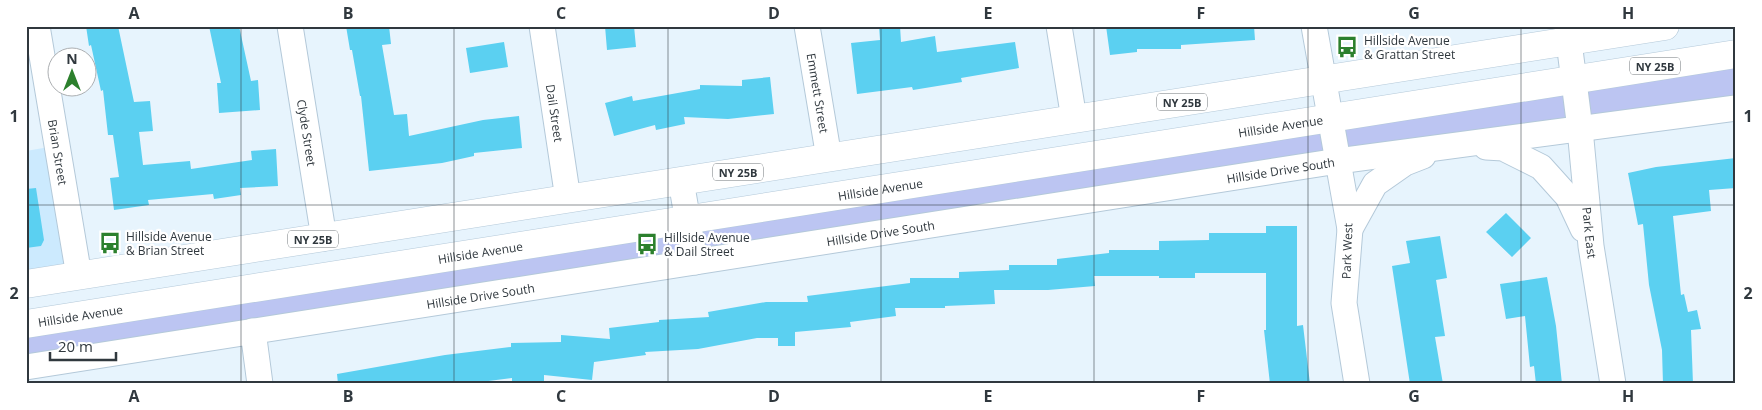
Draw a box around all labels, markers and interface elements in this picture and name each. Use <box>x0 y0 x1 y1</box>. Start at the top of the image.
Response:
text: A <box>128 2 140 24</box>
text: B <box>343 2 353 24</box>
text: C <box>556 2 566 24</box>
text: D <box>768 2 780 24</box>
text: E <box>984 2 993 24</box>
text: F <box>1197 2 1205 24</box>
text: G <box>1408 2 1420 24</box>
text: H <box>1622 2 1634 24</box>
place label: Hillside Avenue & Grattan Street <box>1364 32 1455 63</box>
bus stop icon: Hillside Avenue & Grattan Street <box>1334 34 1360 60</box>
north arrow <box>48 48 98 98</box>
text: N <box>66 49 78 68</box>
street label: Emmett Street <box>803 52 833 134</box>
road number: NY 25B <box>1630 58 1680 74</box>
street label: Dail Street <box>542 83 568 143</box>
road number: NY 25B <box>1157 94 1207 110</box>
street label: Clyde Street <box>293 98 321 167</box>
text: 1 <box>9 105 19 127</box>
text: 1 <box>1743 105 1753 127</box>
street label: Hillside Avenue <box>1237 111 1324 141</box>
street label: Brian Street <box>44 118 72 186</box>
street label: Hillside Drive South <box>1225 153 1336 187</box>
road number: NY 25B <box>713 163 763 180</box>
street label: Hillside Avenue <box>837 174 924 204</box>
street label: Park East <box>1579 206 1601 260</box>
street label: Hillside Drive South <box>825 216 936 250</box>
street label: Park West <box>1338 223 1356 279</box>
place label: Hillside Avenue & Brian Street <box>126 228 212 259</box>
place label: Hillside Avenue & Dail Street <box>664 229 750 260</box>
bus stop icon: Hillside Avenue & Brian Street <box>97 230 123 256</box>
road number: NY 25B <box>288 230 338 248</box>
bus stop icon: Hillside Avenue & Dail Street <box>634 231 660 257</box>
street label: Hillside Avenue <box>437 237 524 267</box>
street label: Hillside Drive South <box>425 279 536 313</box>
text: 2 <box>9 282 19 304</box>
text: 2 <box>1743 282 1753 304</box>
street label: Hillside Avenue <box>37 300 124 331</box>
scale bar <box>50 330 116 362</box>
text: 20 m <box>58 336 93 356</box>
text: A <box>128 385 140 407</box>
text: B <box>343 385 353 407</box>
text: C <box>556 385 566 407</box>
text: D <box>768 385 780 407</box>
text: E <box>984 385 993 407</box>
text: F <box>1197 385 1205 407</box>
text: G <box>1408 385 1420 407</box>
text: H <box>1622 385 1634 407</box>

